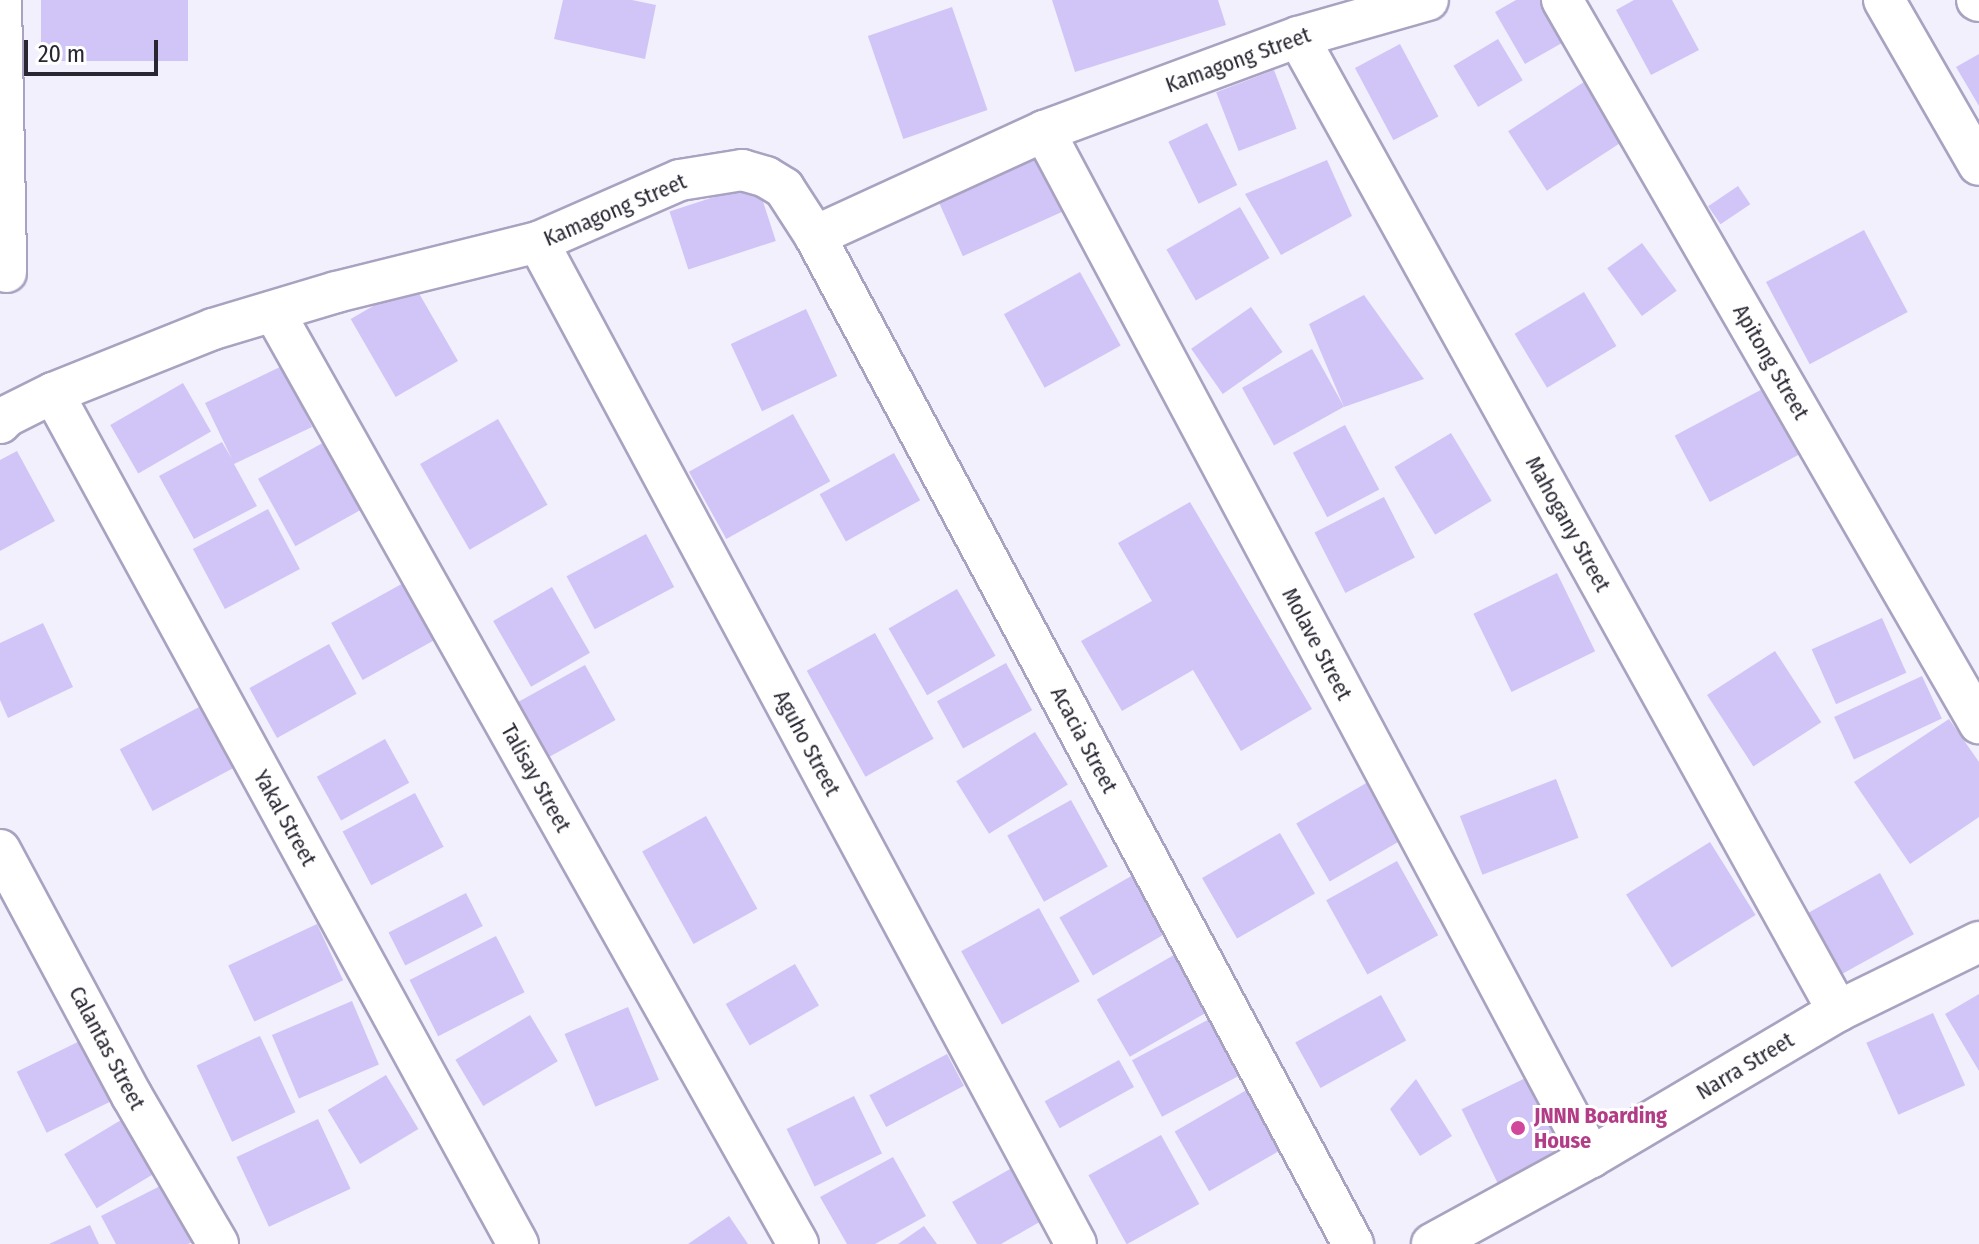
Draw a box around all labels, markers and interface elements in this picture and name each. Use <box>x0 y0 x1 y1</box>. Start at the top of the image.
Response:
street label: Kamagong Street <box>1162 22 1314 98</box>
scale bar <box>28 24 162 74</box>
text: 20 m <box>38 40 85 68</box>
street label: Kamagong Street <box>540 168 690 252</box>
street label: Apitong Street <box>1727 300 1815 424</box>
street label: Mahogany Street <box>1520 452 1616 596</box>
street label: Molave Street <box>1276 583 1358 705</box>
street label: Acacia Street <box>1045 682 1123 798</box>
street label: Aguho Street <box>768 686 846 800</box>
street label: Talisay Street <box>495 719 577 837</box>
street label: Yakal Street <box>248 765 322 871</box>
street label: Calantas Street <box>63 982 151 1114</box>
street label: Narra Street <box>1692 1027 1798 1105</box>
place label: JNNN Boarding House <box>1534 1102 1667 1154</box>
marker: JNNN Boarding House <box>1509 1119 1527 1137</box>

